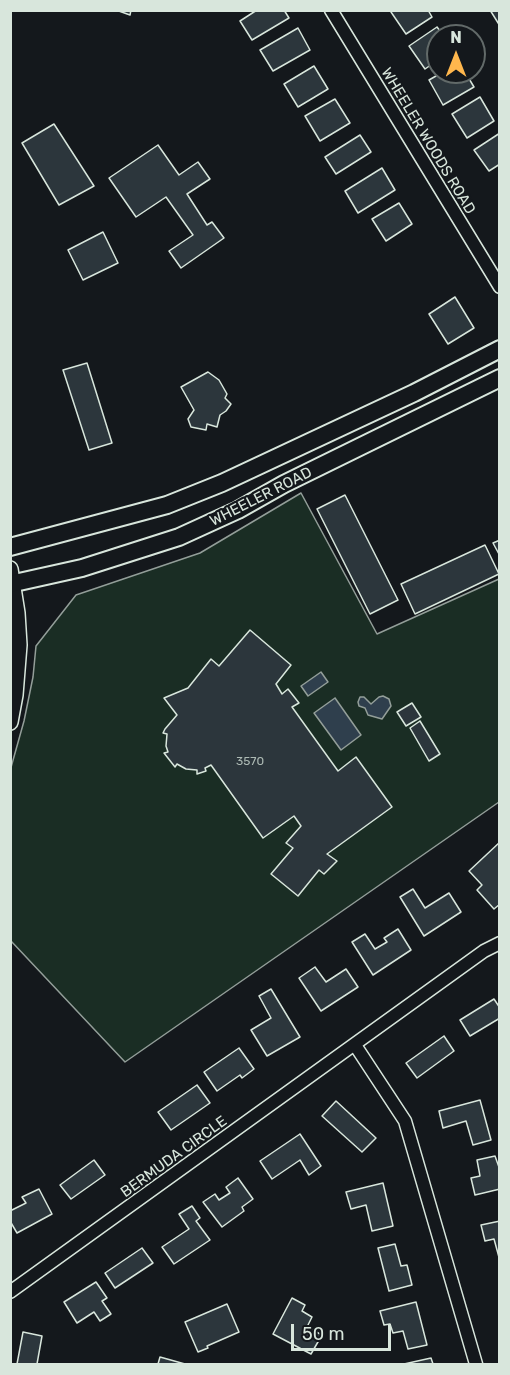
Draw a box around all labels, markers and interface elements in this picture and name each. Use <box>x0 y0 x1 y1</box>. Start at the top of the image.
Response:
north arrow <box>426 24 486 84</box>
text: N <box>450 28 462 47</box>
street label: WHEELER WOODS ROAD <box>377 65 479 217</box>
street label: WHEELER ROAD <box>207 464 315 530</box>
house number: 3570 <box>236 755 264 769</box>
street label: BERMUDA CIRCLE <box>117 1112 231 1202</box>
scale bar <box>294 1312 394 1350</box>
text: 50 m <box>302 1323 345 1345</box>

